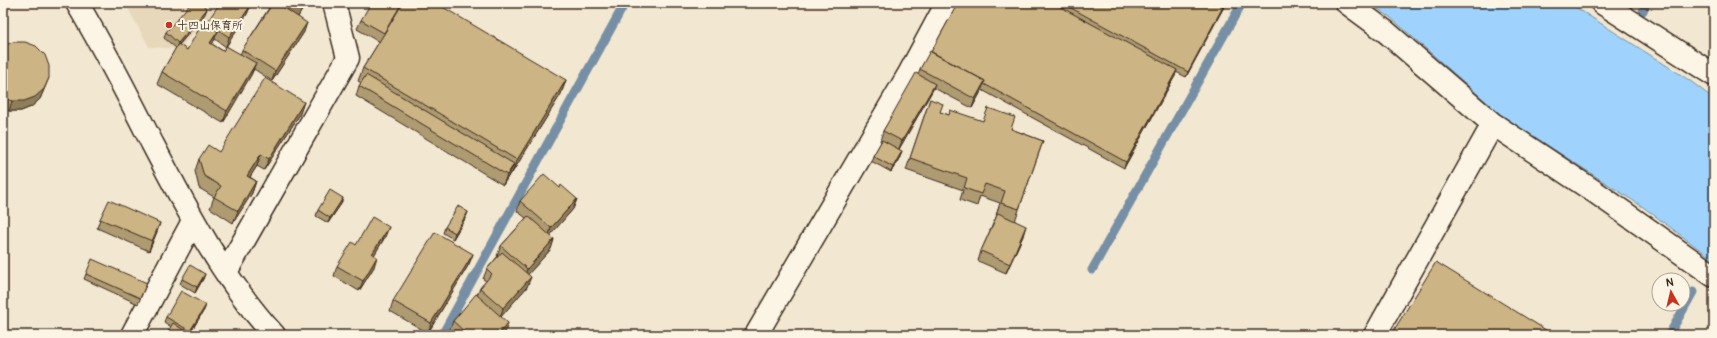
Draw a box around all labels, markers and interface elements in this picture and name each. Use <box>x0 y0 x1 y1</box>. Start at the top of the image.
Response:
place label: 十四山保育所 <box>177 19 243 32</box>
marker: 十四山保育所 <box>164 20 174 30</box>
north arrow <box>1651 272 1691 312</box>
text: N <box>1665 276 1675 290</box>

